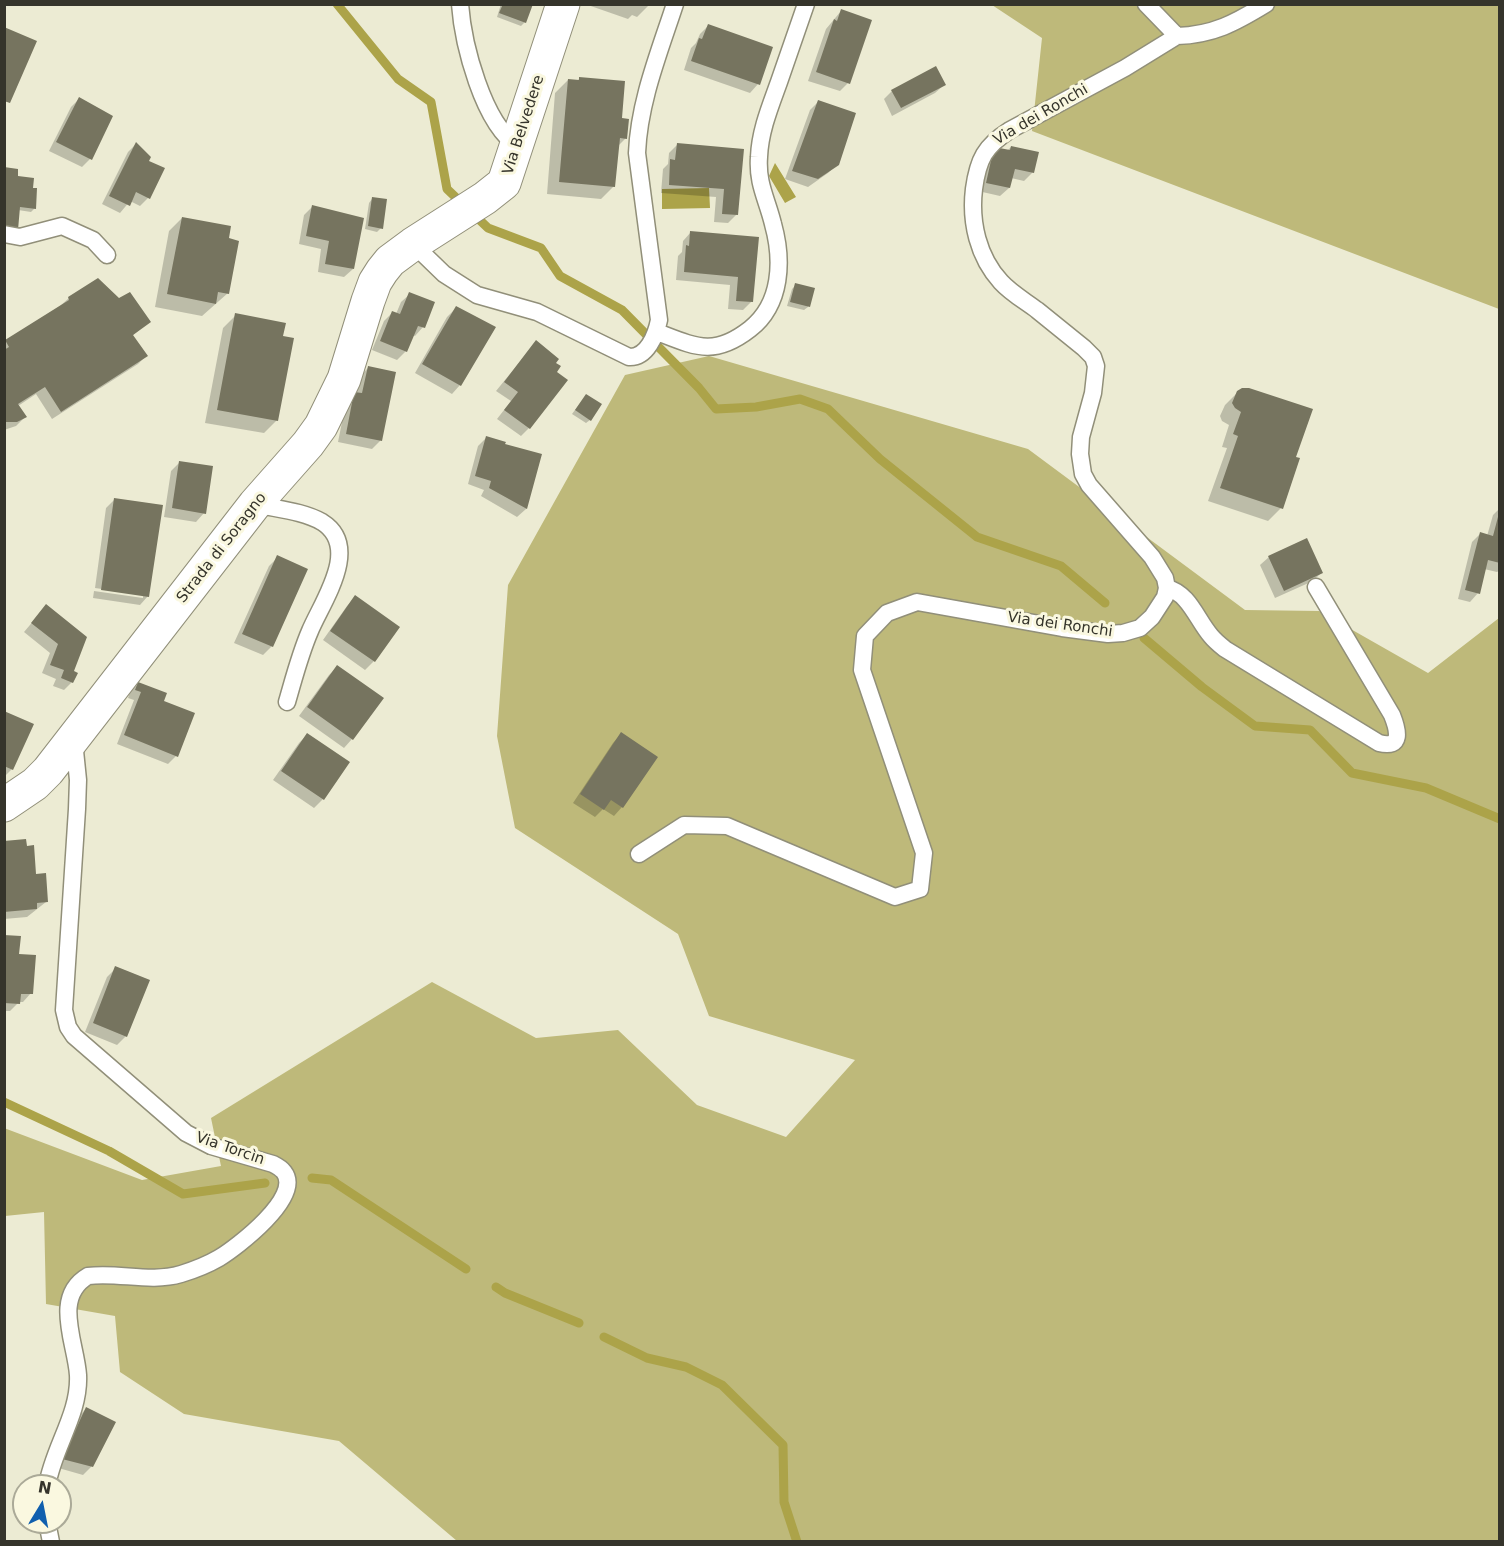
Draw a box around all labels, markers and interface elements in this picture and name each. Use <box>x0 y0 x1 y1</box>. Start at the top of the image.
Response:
street label: Via Belvedere <box>499 73 549 177</box>
street label: Via dei Ronchi <box>991 81 1091 149</box>
street label: Strada di Soragno <box>173 489 271 607</box>
street label: Via dei Ronchi <box>1006 609 1114 641</box>
street label: Via Torcìn <box>193 1129 267 1169</box>
north arrow <box>12 1474 72 1534</box>
text: N <box>37 1477 53 1498</box>

